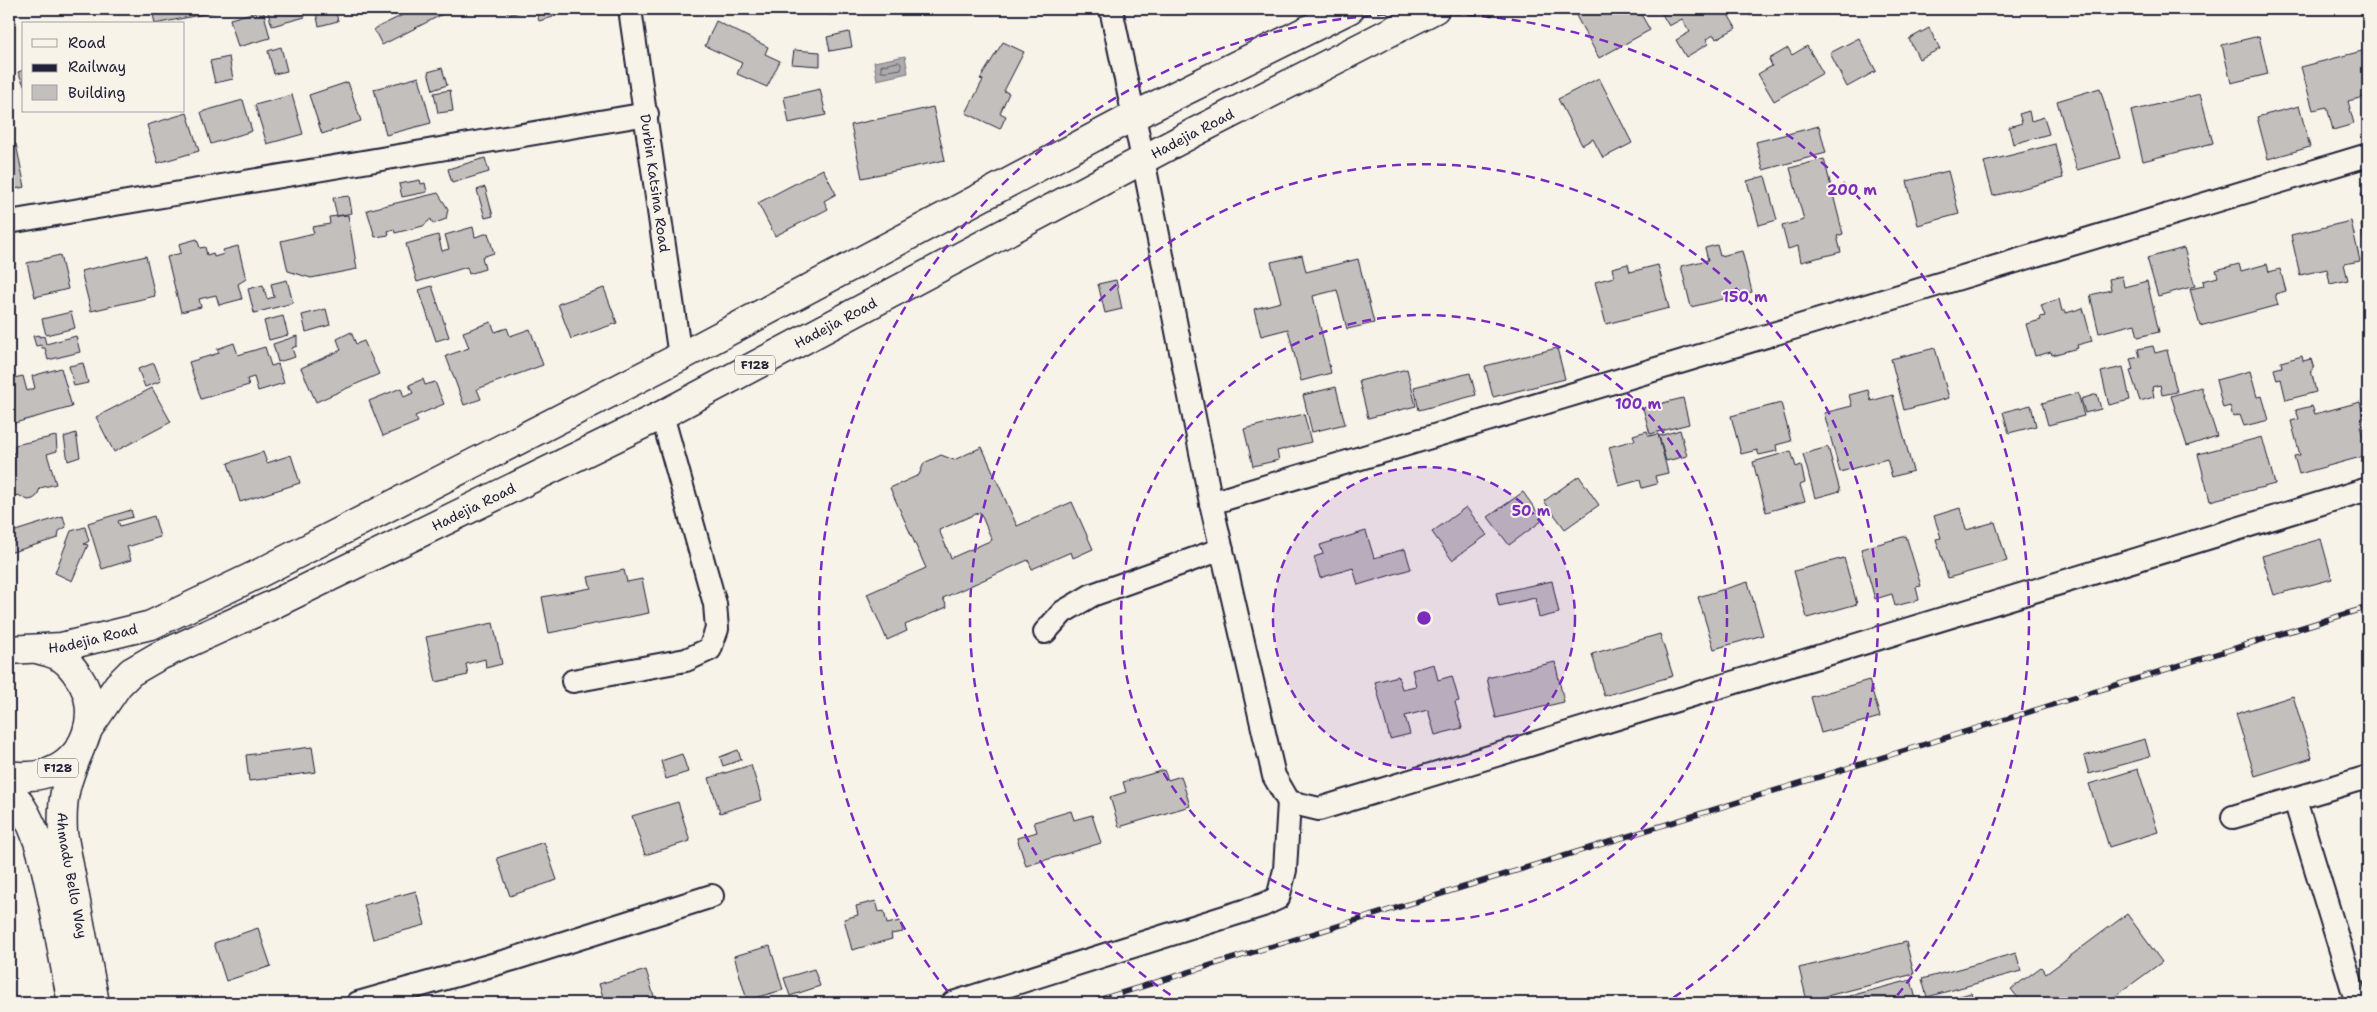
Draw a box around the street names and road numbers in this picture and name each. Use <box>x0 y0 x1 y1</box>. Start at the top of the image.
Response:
street label: Hadejia Road <box>1148 105 1237 163</box>
street label: Durbin Katsina Road <box>636 113 674 254</box>
street label: Hadejia Road <box>791 294 880 352</box>
road number: F128 <box>735 356 775 374</box>
street label: Hadejia Road <box>429 479 519 535</box>
street label: Hadejia Road <box>48 620 140 657</box>
road number: F128 <box>38 758 78 778</box>
street label: Ahmadu Bello Way <box>54 812 92 940</box>

